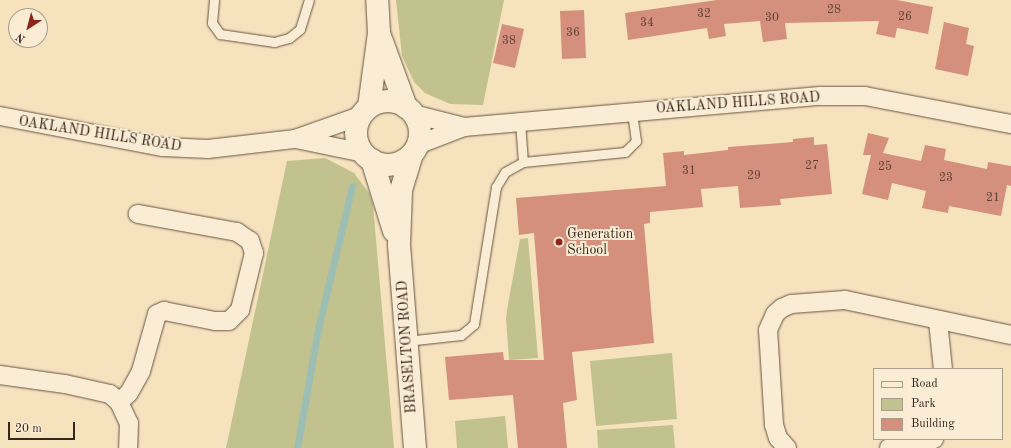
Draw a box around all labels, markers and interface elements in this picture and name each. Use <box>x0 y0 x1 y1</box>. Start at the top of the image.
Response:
house number: 28 <box>827 4 841 18</box>
north arrow <box>8 8 48 48</box>
house number: 32 <box>697 8 711 22</box>
house number: 26 <box>898 11 912 25</box>
house number: 30 <box>765 12 779 26</box>
house number: 34 <box>640 17 654 31</box>
house number: 36 <box>566 27 580 41</box>
text: N <box>15 30 28 44</box>
house number: 38 <box>502 35 516 49</box>
street label: OAKLAND HILLS ROAD <box>655 89 821 117</box>
street label: OAKLAND HILLS ROAD <box>17 113 183 155</box>
house number: 27 <box>805 160 819 174</box>
house number: 25 <box>878 161 892 175</box>
house number: 31 <box>682 165 696 179</box>
house number: 29 <box>747 170 761 184</box>
house number: 23 <box>939 172 953 186</box>
house number: 21 <box>986 192 1000 206</box>
place label: Generation School <box>567 226 633 258</box>
marker: Generation School <box>554 237 564 247</box>
street label: BRASELTON ROAD <box>394 280 420 414</box>
legend <box>873 368 1003 440</box>
text: Road <box>911 378 938 390</box>
text: Park <box>911 398 936 410</box>
scale bar <box>10 414 77 440</box>
text: Building <box>911 418 955 430</box>
text: 20 m <box>15 423 42 435</box>

